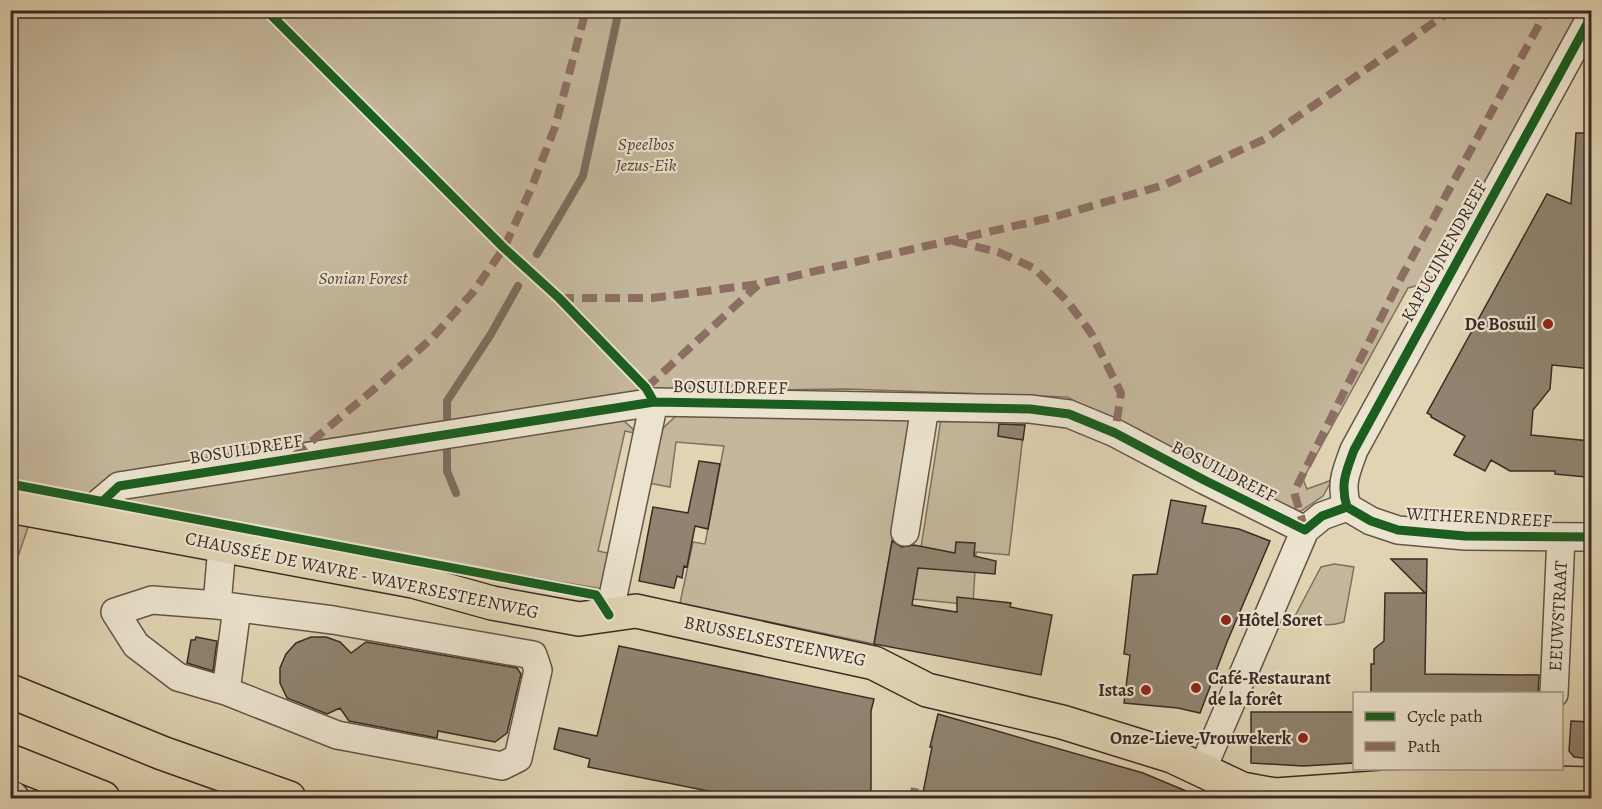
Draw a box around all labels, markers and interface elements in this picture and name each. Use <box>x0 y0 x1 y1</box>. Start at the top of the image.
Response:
park label: Speelbos Jezus-Eik <box>615 132 676 177</box>
street label: KAPUCIJNENDREEF <box>1395 176 1493 326</box>
park label: Sonian Forest <box>318 266 408 290</box>
place label: De Bosuil <box>1465 312 1536 336</box>
marker: De Bosuil <box>1541 317 1555 331</box>
street label: BOSUILDREEF <box>673 374 787 400</box>
street label: BOSUILDREEF <box>188 428 304 470</box>
street label: BOSUILDREEF <box>1168 434 1280 508</box>
street label: WITHERENDREEF <box>1405 501 1552 533</box>
street label: CHAUSSÉE DE WAVRE - WAVERSESTEENWEG <box>183 526 541 624</box>
street label: EEUWSTRAAT <box>1543 560 1573 672</box>
place label: Hôtel Soret <box>1238 608 1322 632</box>
street label: BRUSSELSESTEENWEG <box>682 610 868 672</box>
marker: Hôtel Soret <box>1219 613 1233 627</box>
place label: Café-Restaurant de la forêt <box>1208 666 1331 711</box>
place label: Istas <box>1098 678 1134 702</box>
marker: Café-Restaurant de la forêt <box>1189 681 1203 695</box>
marker: Istas <box>1139 683 1153 697</box>
legend <box>1353 692 1563 770</box>
text: Cycle path <box>1407 704 1483 728</box>
place label: Onze-Lieve-Vrouwekerk <box>1110 726 1292 750</box>
marker: Onze-Lieve-Vrouwekerk <box>1296 731 1310 745</box>
text: Path <box>1407 734 1441 758</box>

